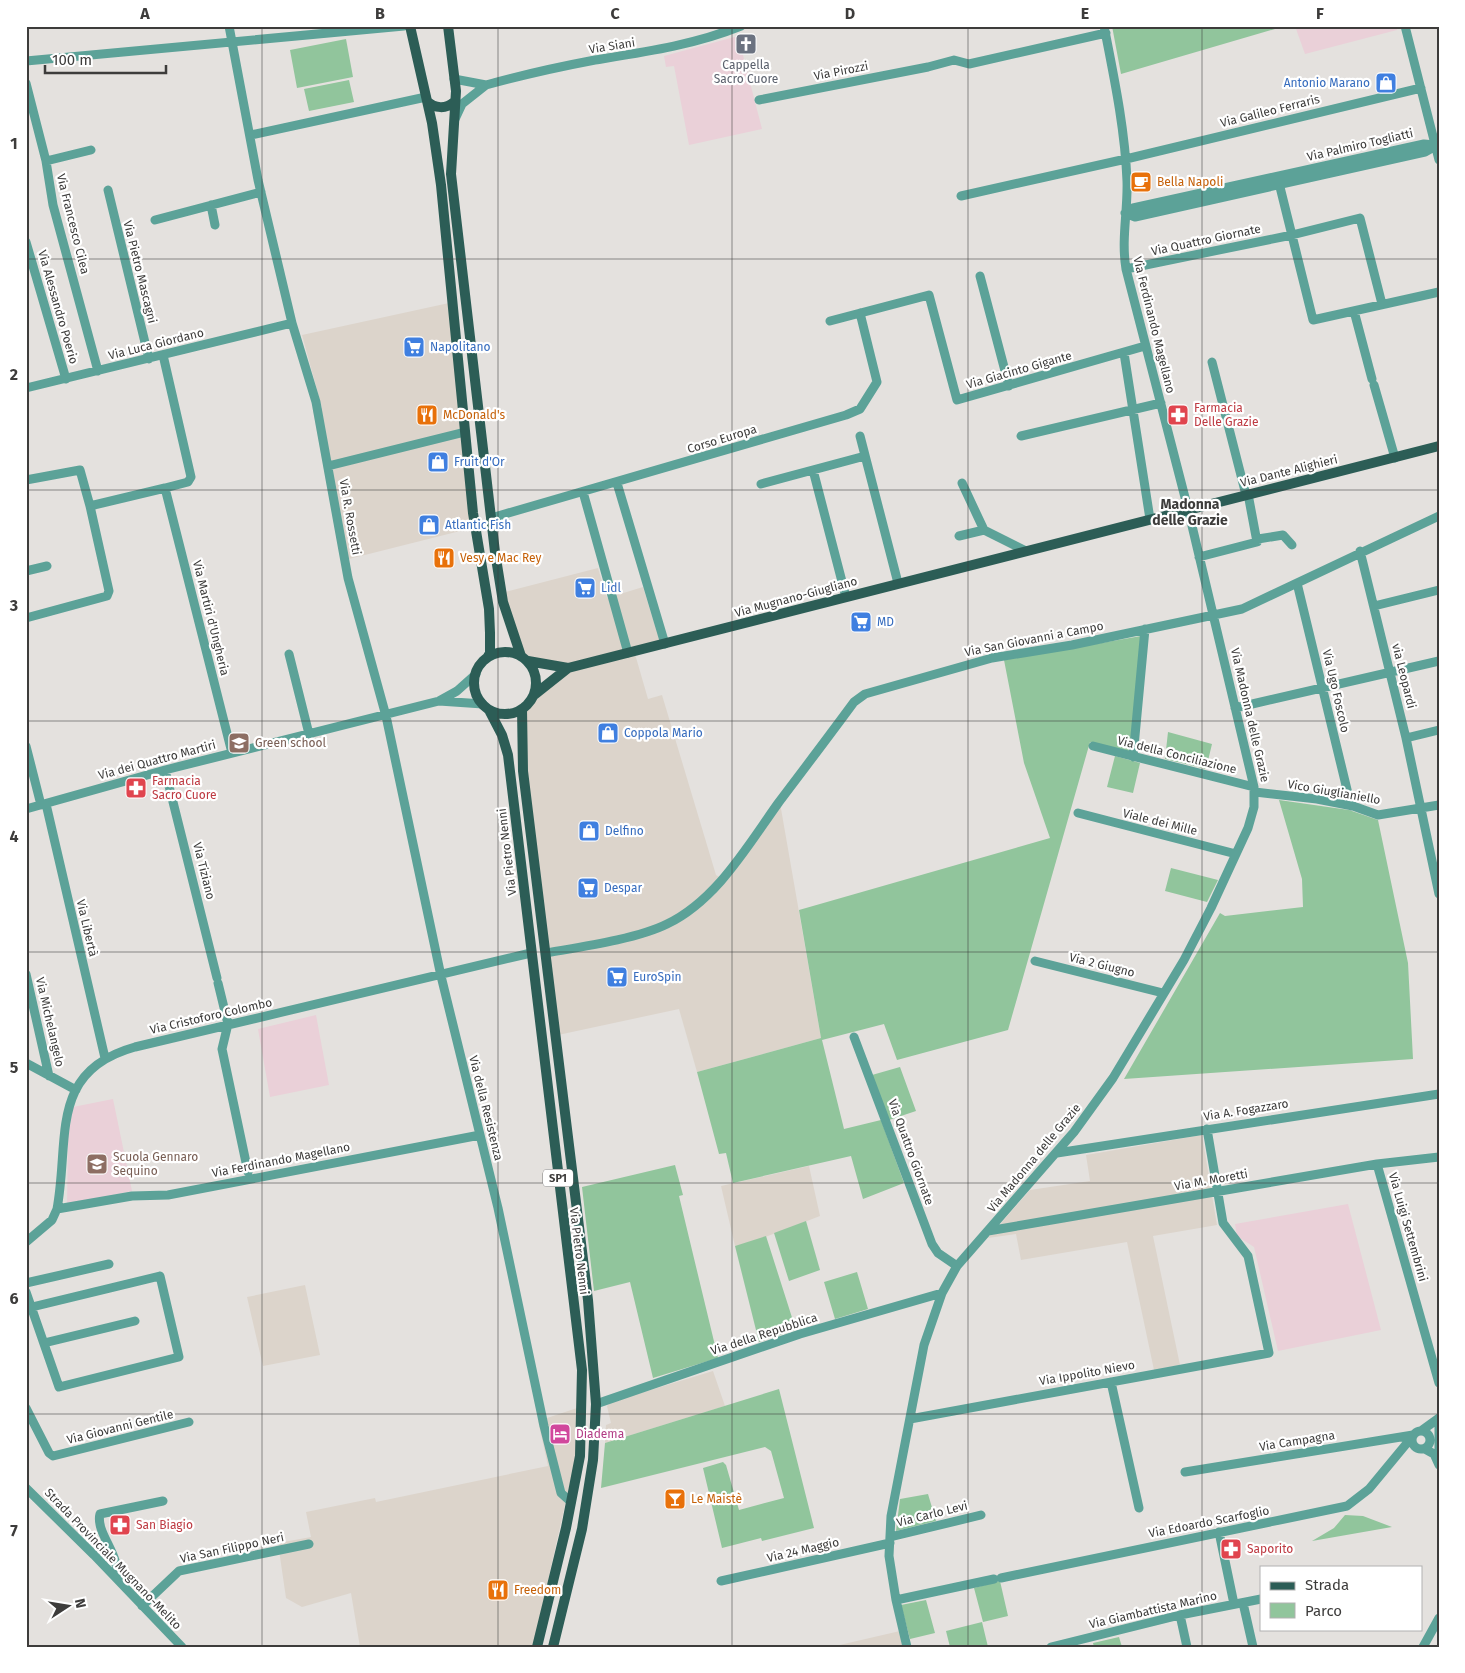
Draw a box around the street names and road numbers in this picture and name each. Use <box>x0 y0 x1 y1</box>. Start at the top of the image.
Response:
street label: Via Siani <box>588 35 636 57</box>
street label: Via Pirozzi <box>813 59 869 83</box>
street label: Via Galileo Ferraris <box>1219 92 1321 130</box>
street label: Via Palmiro Togliatti <box>1306 126 1414 164</box>
street label: Via Francesco Cilea <box>54 172 92 276</box>
street label: Via Pietro Mascagni <box>120 219 160 325</box>
street label: Via Quattro Giornate <box>1150 222 1262 258</box>
street label: Via Alessandro Poerio <box>35 248 81 366</box>
street label: Via Ferdinando Magellano <box>1130 255 1178 395</box>
street label: Via Luca Giordano <box>107 325 205 363</box>
street label: Via Giacinto Gigante <box>965 348 1073 392</box>
street label: Corso Europa <box>686 422 758 456</box>
street label: Via Dante Alighieri <box>1239 452 1339 490</box>
street label: Via R. Rossetti <box>336 478 364 556</box>
street label: Via Martiri d'Ungheria <box>190 559 232 677</box>
street label: Via Mugnano-Giugliano <box>733 574 859 620</box>
street label: Via San Giovanni a Campo <box>963 619 1105 659</box>
street label: via Leopardi <box>1389 642 1419 710</box>
street label: Via Madonna delle Grazie <box>1228 646 1272 784</box>
street label: Via Ugo Foscolo <box>1320 648 1352 734</box>
street label: Via della Conciliazione <box>1116 733 1238 777</box>
street label: Via dei Quattro Martiri <box>97 738 217 782</box>
street label: Vico Giuglianiello <box>1286 777 1382 807</box>
street label: Viale dei Mille <box>1121 806 1199 838</box>
street label: Via Pietro Nenni <box>495 808 519 896</box>
street label: Via Tiziano <box>190 841 218 901</box>
street label: Via Libertà <box>74 898 100 958</box>
street label: Via 2 Giugno <box>1068 950 1136 980</box>
street label: Via Michelangelo <box>33 976 67 1068</box>
street label: Via Cristoforo Colombo <box>149 995 273 1037</box>
street label: Via della Resistenza <box>466 1054 506 1162</box>
street label: Via A. Fogazzaro <box>1202 1096 1290 1124</box>
street label: Via Quattro Giornate <box>885 1097 937 1207</box>
street label: Via Madonna delle Grazie <box>984 1101 1084 1215</box>
street label: Via Ferdinando Magellano <box>211 1140 351 1180</box>
street label: Via M. Moretti <box>1173 1167 1249 1193</box>
road number: SP1 <box>543 1170 573 1186</box>
street label: Via Luigi Settembrini <box>1386 1171 1430 1283</box>
street label: Via Pietro Nenni <box>567 1207 591 1295</box>
street label: Via della Repubblica <box>709 1310 819 1358</box>
street label: Via Ippolito Nievo <box>1038 1358 1136 1388</box>
street label: Via Giovanni Gentile <box>65 1407 175 1447</box>
street label: Via Campagna <box>1258 1428 1336 1454</box>
street label: Strada Provinciale Mugnano-Melito <box>42 1486 184 1632</box>
street label: Via Carlo Levi <box>895 1498 969 1530</box>
street label: Via Edoardo Scarfoglio <box>1148 1503 1270 1541</box>
street label: Via San Filippo Neri <box>179 1530 285 1566</box>
street label: Via 24 Maggio <box>766 1535 840 1565</box>
street label: Via Giambattista Marino <box>1088 1588 1218 1632</box>

